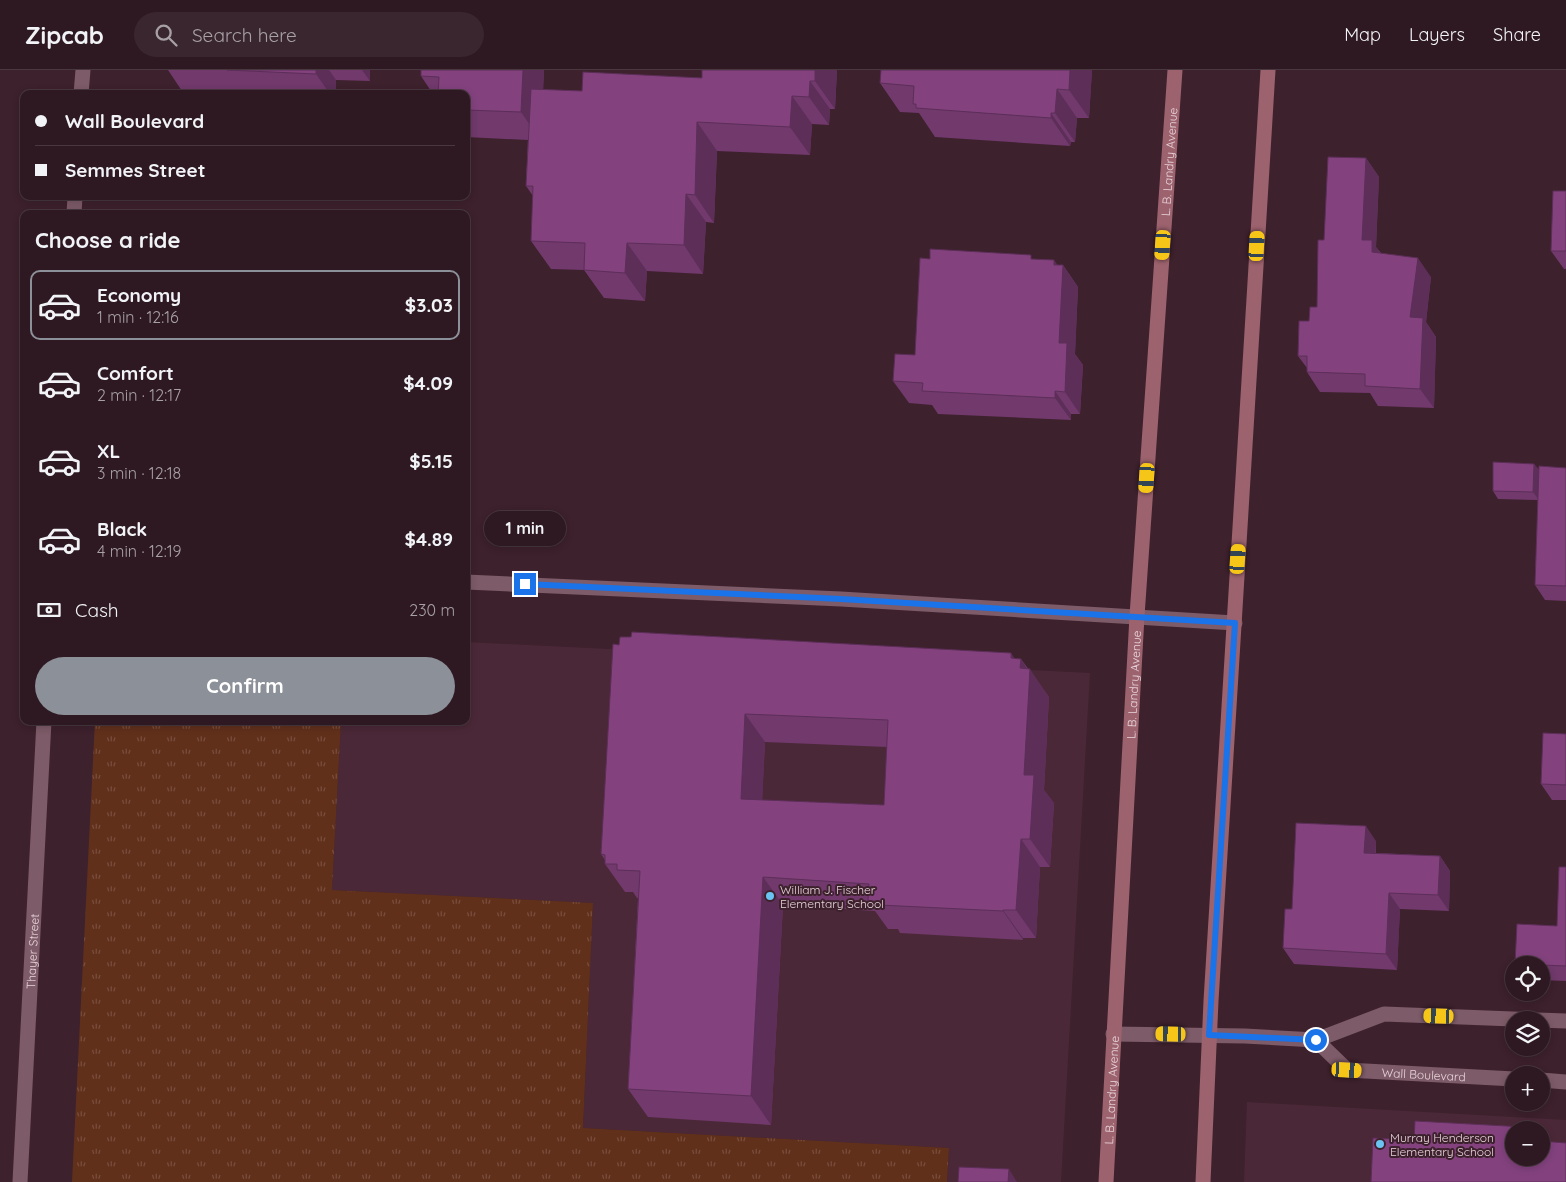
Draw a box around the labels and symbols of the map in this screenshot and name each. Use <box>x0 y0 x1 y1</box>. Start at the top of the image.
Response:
street label: L. B. Landry Avenue <box>1157 107 1180 217</box>
car <box>1154 230 1171 260</box>
car <box>1248 231 1265 261</box>
car <box>1138 463 1155 493</box>
callout: 1 min <box>484 512 566 546</box>
car <box>1229 544 1246 574</box>
route end <box>514 573 536 595</box>
street label: L. B. Landry Avenue <box>1123 630 1144 739</box>
place label: William J. Fischer Elementary School <box>780 882 884 911</box>
marker: William J. Fischer Elementary School <box>764 890 776 902</box>
street label: Thayer Street <box>23 913 41 989</box>
car <box>1423 1008 1454 1024</box>
car <box>1155 1026 1186 1042</box>
route start <box>1305 1029 1327 1051</box>
street label: L. B. Landry Avenue <box>1101 1035 1122 1145</box>
car <box>1331 1062 1362 1078</box>
street label: Wall Boulevard <box>1381 1064 1466 1084</box>
place label: Murray Henderson Elementary School <box>1390 1130 1494 1159</box>
marker: Murray Henderson Elementary School <box>1374 1138 1386 1150</box>

